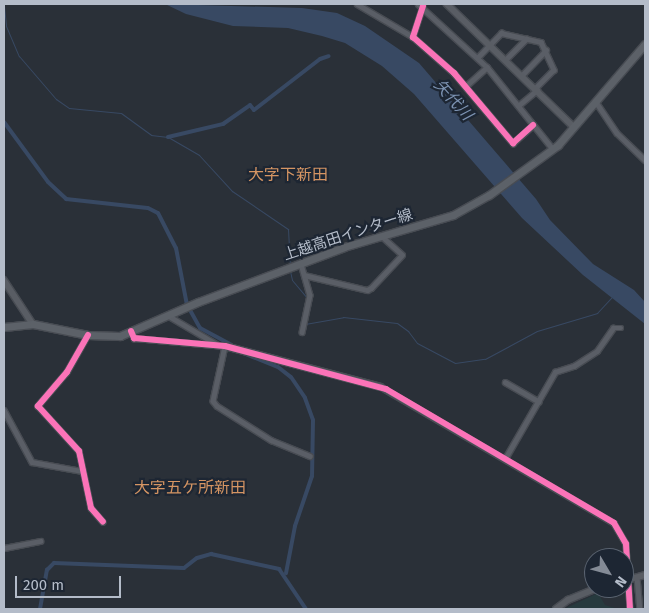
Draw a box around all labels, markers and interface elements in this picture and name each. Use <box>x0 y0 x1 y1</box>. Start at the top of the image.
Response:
water label: 矢代川 <box>430 76 476 124</box>
district label: 大字下新田 <box>248 165 328 185</box>
street label: 上越高田インター線 <box>281 206 415 264</box>
district label: 大字五ケ所新田 <box>134 478 246 498</box>
north arrow <box>584 548 634 598</box>
scale bar <box>18 566 124 598</box>
text: N <box>611 573 630 591</box>
text: 200 m <box>23 576 64 594</box>

